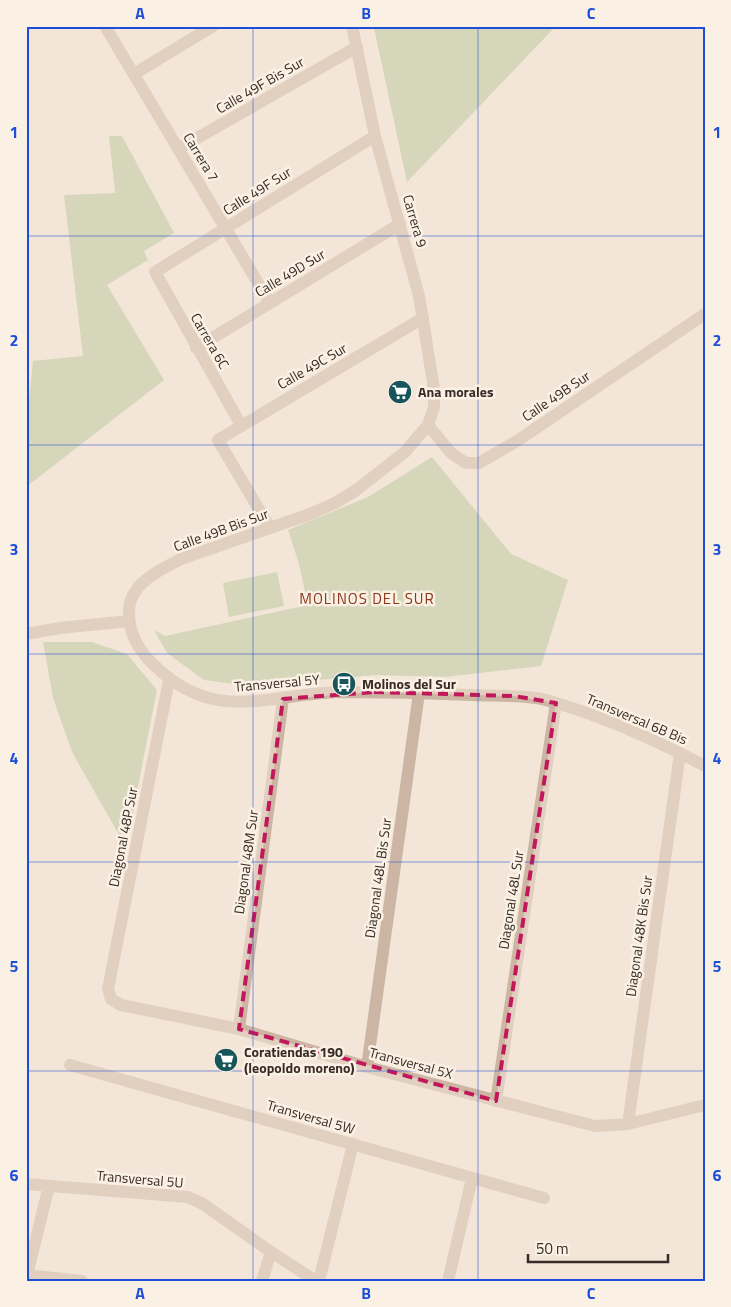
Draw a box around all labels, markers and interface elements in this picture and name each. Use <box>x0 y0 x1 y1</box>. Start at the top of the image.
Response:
text: A <box>135 1 145 25</box>
text: B <box>361 1 371 25</box>
text: C <box>587 1 596 25</box>
street label: Calle 49F Bis Sur <box>212 51 308 118</box>
text: 1 <box>10 120 18 144</box>
text: 1 <box>713 120 721 144</box>
street label: Carrera 7 <box>179 128 224 185</box>
street label: Calle 49F Sur <box>218 161 295 220</box>
street label: Carrera 9 <box>398 192 433 250</box>
street label: Calle 49D Sur <box>251 243 329 302</box>
street label: Carrera 6C <box>186 309 235 373</box>
text: 2 <box>10 328 18 352</box>
text: 2 <box>713 328 721 352</box>
street label: Calle 49C Sur <box>273 337 351 394</box>
street label: Calle 49B Sur <box>517 365 594 426</box>
supermarket icon: Ana morales <box>387 379 413 405</box>
place label: Ana morales <box>418 381 494 402</box>
street label: Calle 49B Bis Sur <box>170 503 271 556</box>
text: 3 <box>10 537 18 561</box>
text: 3 <box>713 537 721 561</box>
district label: MOLINOS DEL SUR <box>299 587 435 610</box>
street label: Transversal 5Y <box>233 668 321 697</box>
bus stop icon: Molinos del Sur <box>331 671 357 697</box>
place label: Molinos del Sur <box>362 673 456 694</box>
street label: Transversal 6B Bis <box>583 688 691 749</box>
text: 4 <box>10 746 19 770</box>
text: 4 <box>713 746 722 770</box>
street label: Diagonal 48P Sur <box>103 785 143 889</box>
street label: Diagonal 48M Sur <box>228 808 263 915</box>
street label: Diagonal 48L Bis Sur <box>359 816 396 939</box>
street label: Diagonal 48L Sur <box>492 849 529 951</box>
street label: Diagonal 48K Bis Sur <box>620 874 657 998</box>
text: 5 <box>10 954 19 978</box>
text: 5 <box>713 954 722 978</box>
place label: Coratiendas 190 (leopoldo moreno) <box>244 1041 355 1078</box>
street label: Transversal 5X <box>367 1041 456 1084</box>
supermarket icon: Coratiendas 190 (leopoldo moreno) <box>213 1047 239 1073</box>
street label: Transversal 5W <box>265 1094 358 1139</box>
text: 6 <box>10 1163 19 1187</box>
text: 6 <box>713 1163 722 1187</box>
street label: Transversal 5U <box>96 1164 184 1193</box>
scale bar <box>528 1232 668 1264</box>
text: 50 m <box>536 1237 569 1260</box>
text: A <box>135 1281 145 1305</box>
text: B <box>361 1281 371 1305</box>
text: C <box>587 1281 596 1305</box>

